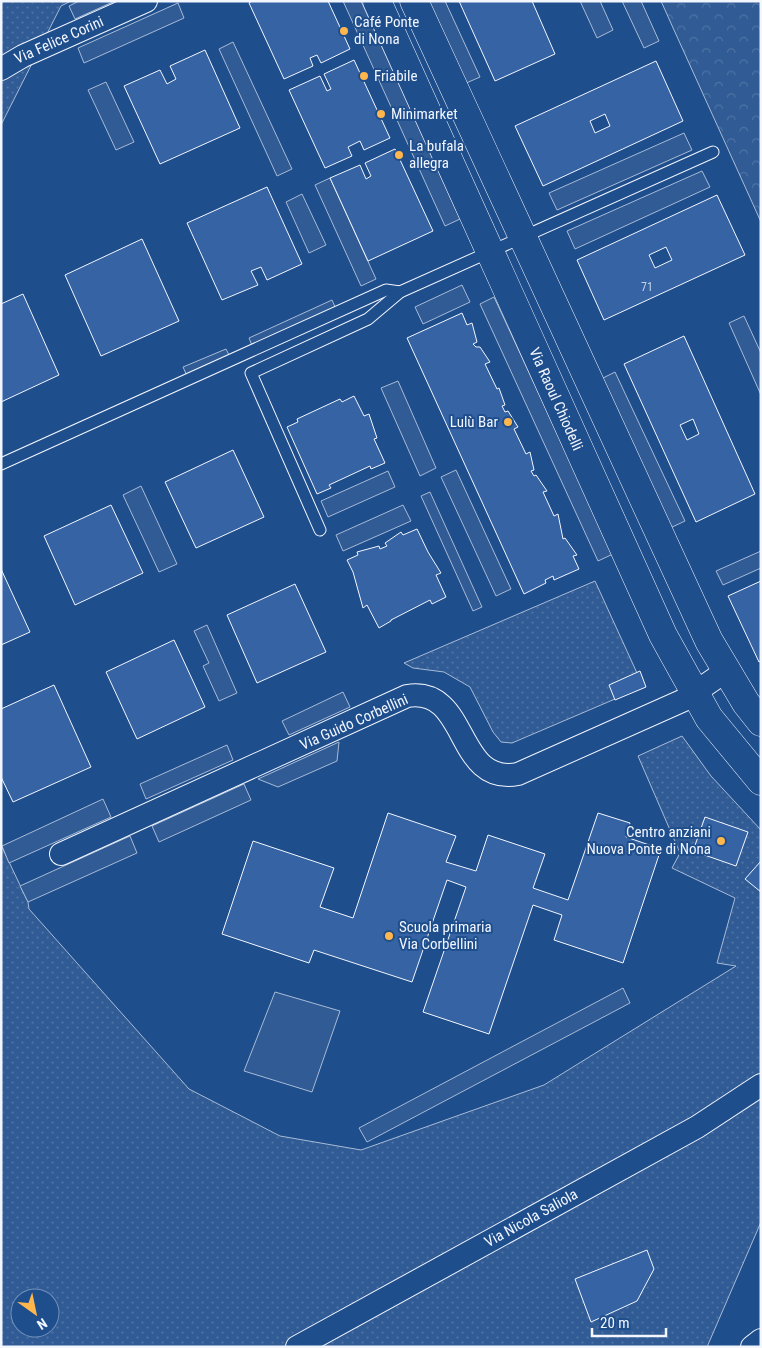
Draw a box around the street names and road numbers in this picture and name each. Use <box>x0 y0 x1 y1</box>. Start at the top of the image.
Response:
street label: Via Felice Corini <box>12 12 106 68</box>
street label: Via Raoul Chiodelli <box>525 345 587 453</box>
street label: Via Guido Corbellini <box>297 690 411 754</box>
street label: Via Nicola Saliola <box>481 1185 581 1251</box>

